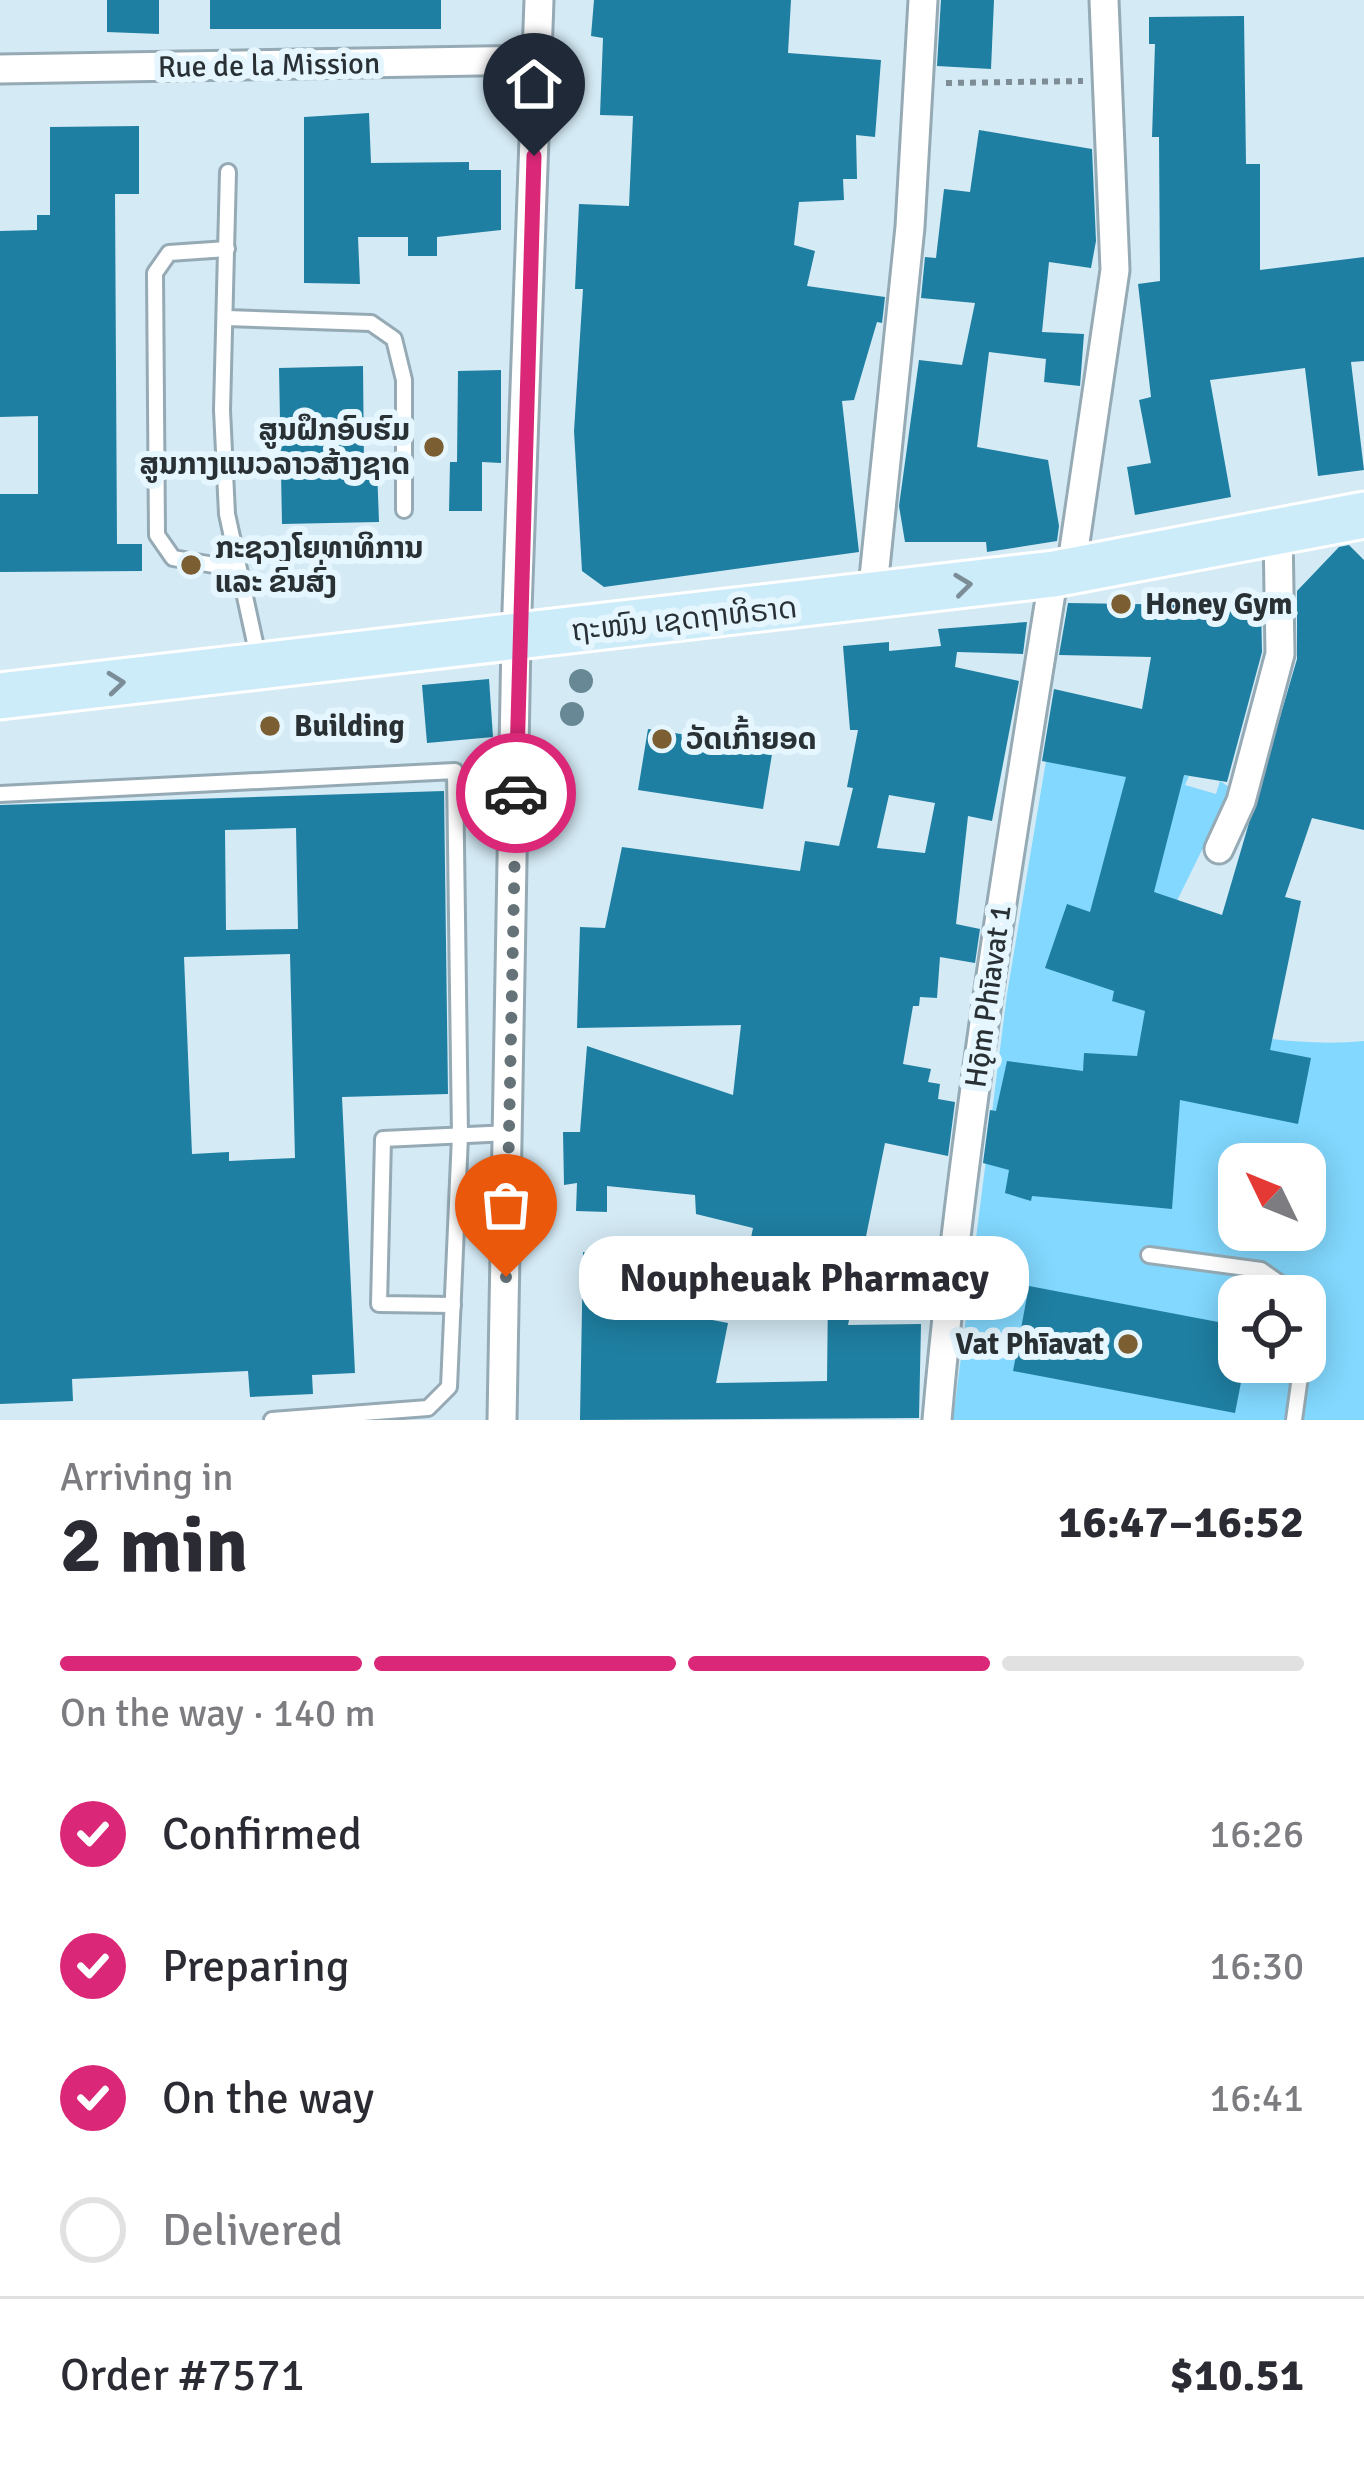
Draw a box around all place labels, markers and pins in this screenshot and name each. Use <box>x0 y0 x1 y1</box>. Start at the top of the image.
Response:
pin <box>483 33 585 156</box>
place label: ສູນຝຶກອົບຮົມ ສູນກາງແນວລາວສ້າງຊາດ <box>139 412 410 483</box>
marker: ສູນຝຶກອົບຮົມ ສູນກາງແນວລາວສ້າງຊາດ <box>421 434 447 460</box>
place label: ກະຊວງໂຍທາທິການ ແລະ ຂົນສົ່ງ <box>215 530 423 601</box>
marker: ກະຊວງໂຍທາທິການ ແລະ ຂົນສົ່ງ <box>178 552 204 578</box>
place label: Honey Gym <box>1145 586 1292 623</box>
marker: Honey Gym <box>1108 591 1134 617</box>
place label: Building <box>294 708 405 745</box>
marker: Building <box>257 713 283 739</box>
place label: ວັດເກົ້າຍອດ <box>686 715 816 758</box>
marker: ວັດເກົ້າຍອດ <box>649 726 675 752</box>
pin <box>455 1154 557 1277</box>
callout: Noupheuak Pharmacy <box>578 1235 1028 1319</box>
place label: Vat Phīavat <box>955 1326 1104 1363</box>
marker: Vat Phīavat <box>1115 1331 1141 1357</box>

